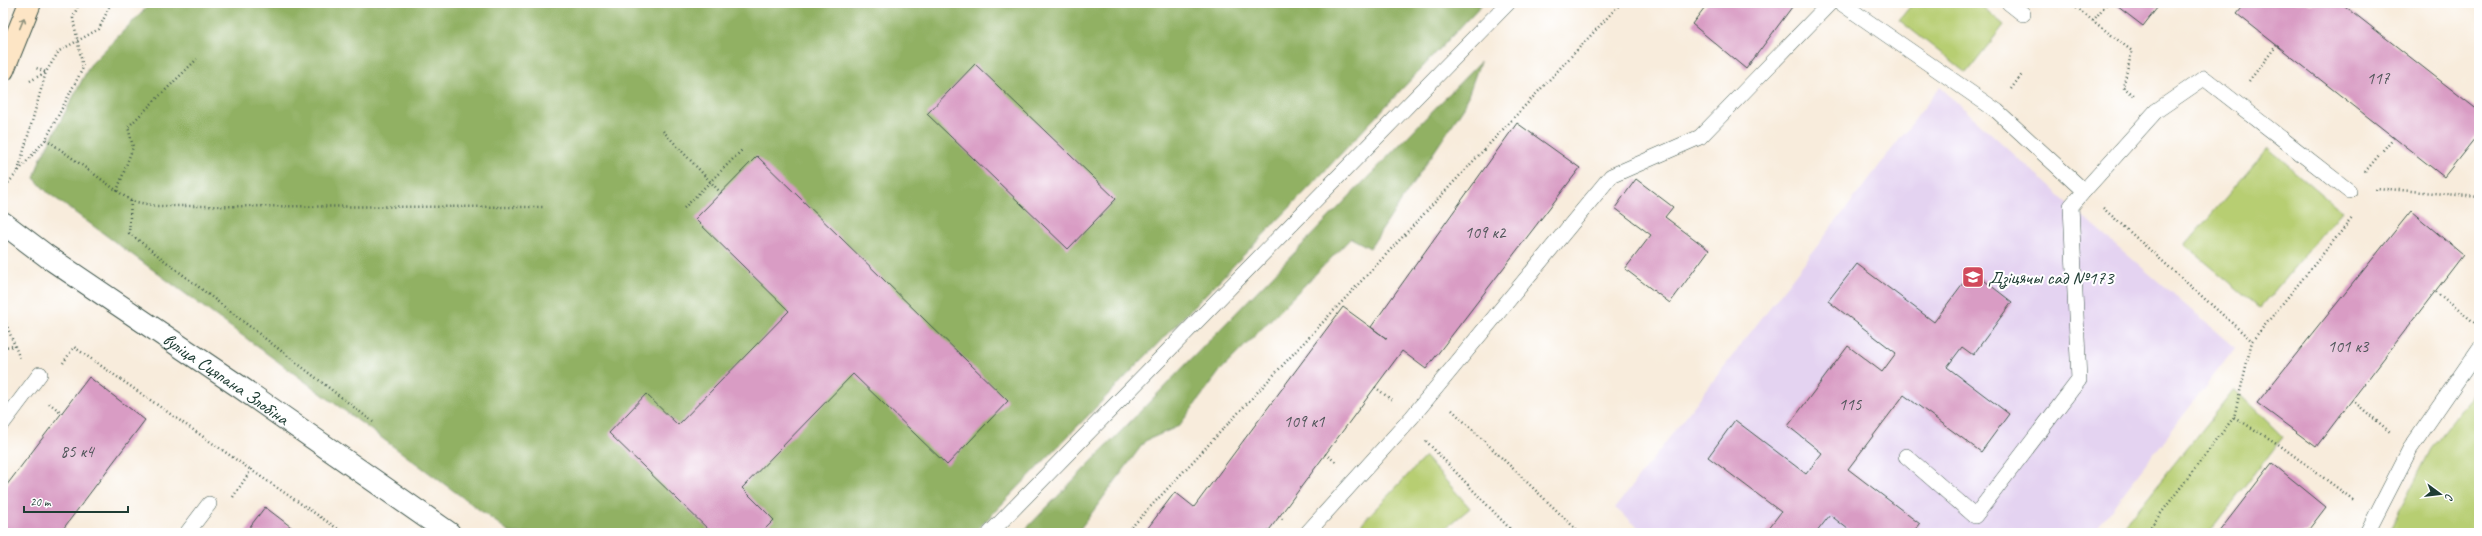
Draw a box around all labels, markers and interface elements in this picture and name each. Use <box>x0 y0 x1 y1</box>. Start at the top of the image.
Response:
one-way arrow <box>19 18 26 30</box>
house number: 117 <box>2367 68 2391 89</box>
house number: 109 к2 <box>1465 222 1507 243</box>
school or university icon: Дзіцячы сад №173 <box>1960 264 1986 290</box>
place label: Дзіцячы сад №173 <box>1988 266 2115 290</box>
street label: вуліца Сцяпана Злобіна <box>158 327 295 432</box>
house number: 101 к3 <box>2328 336 2370 357</box>
house number: 115 <box>1839 394 1863 415</box>
house number: 109 к1 <box>1284 411 1326 432</box>
house number: 85 к4 <box>60 441 96 462</box>
north arrow <box>2420 474 2460 514</box>
scale bar <box>24 488 128 514</box>
text: С <box>2442 492 2457 503</box>
text: 20 m <box>30 494 52 510</box>

